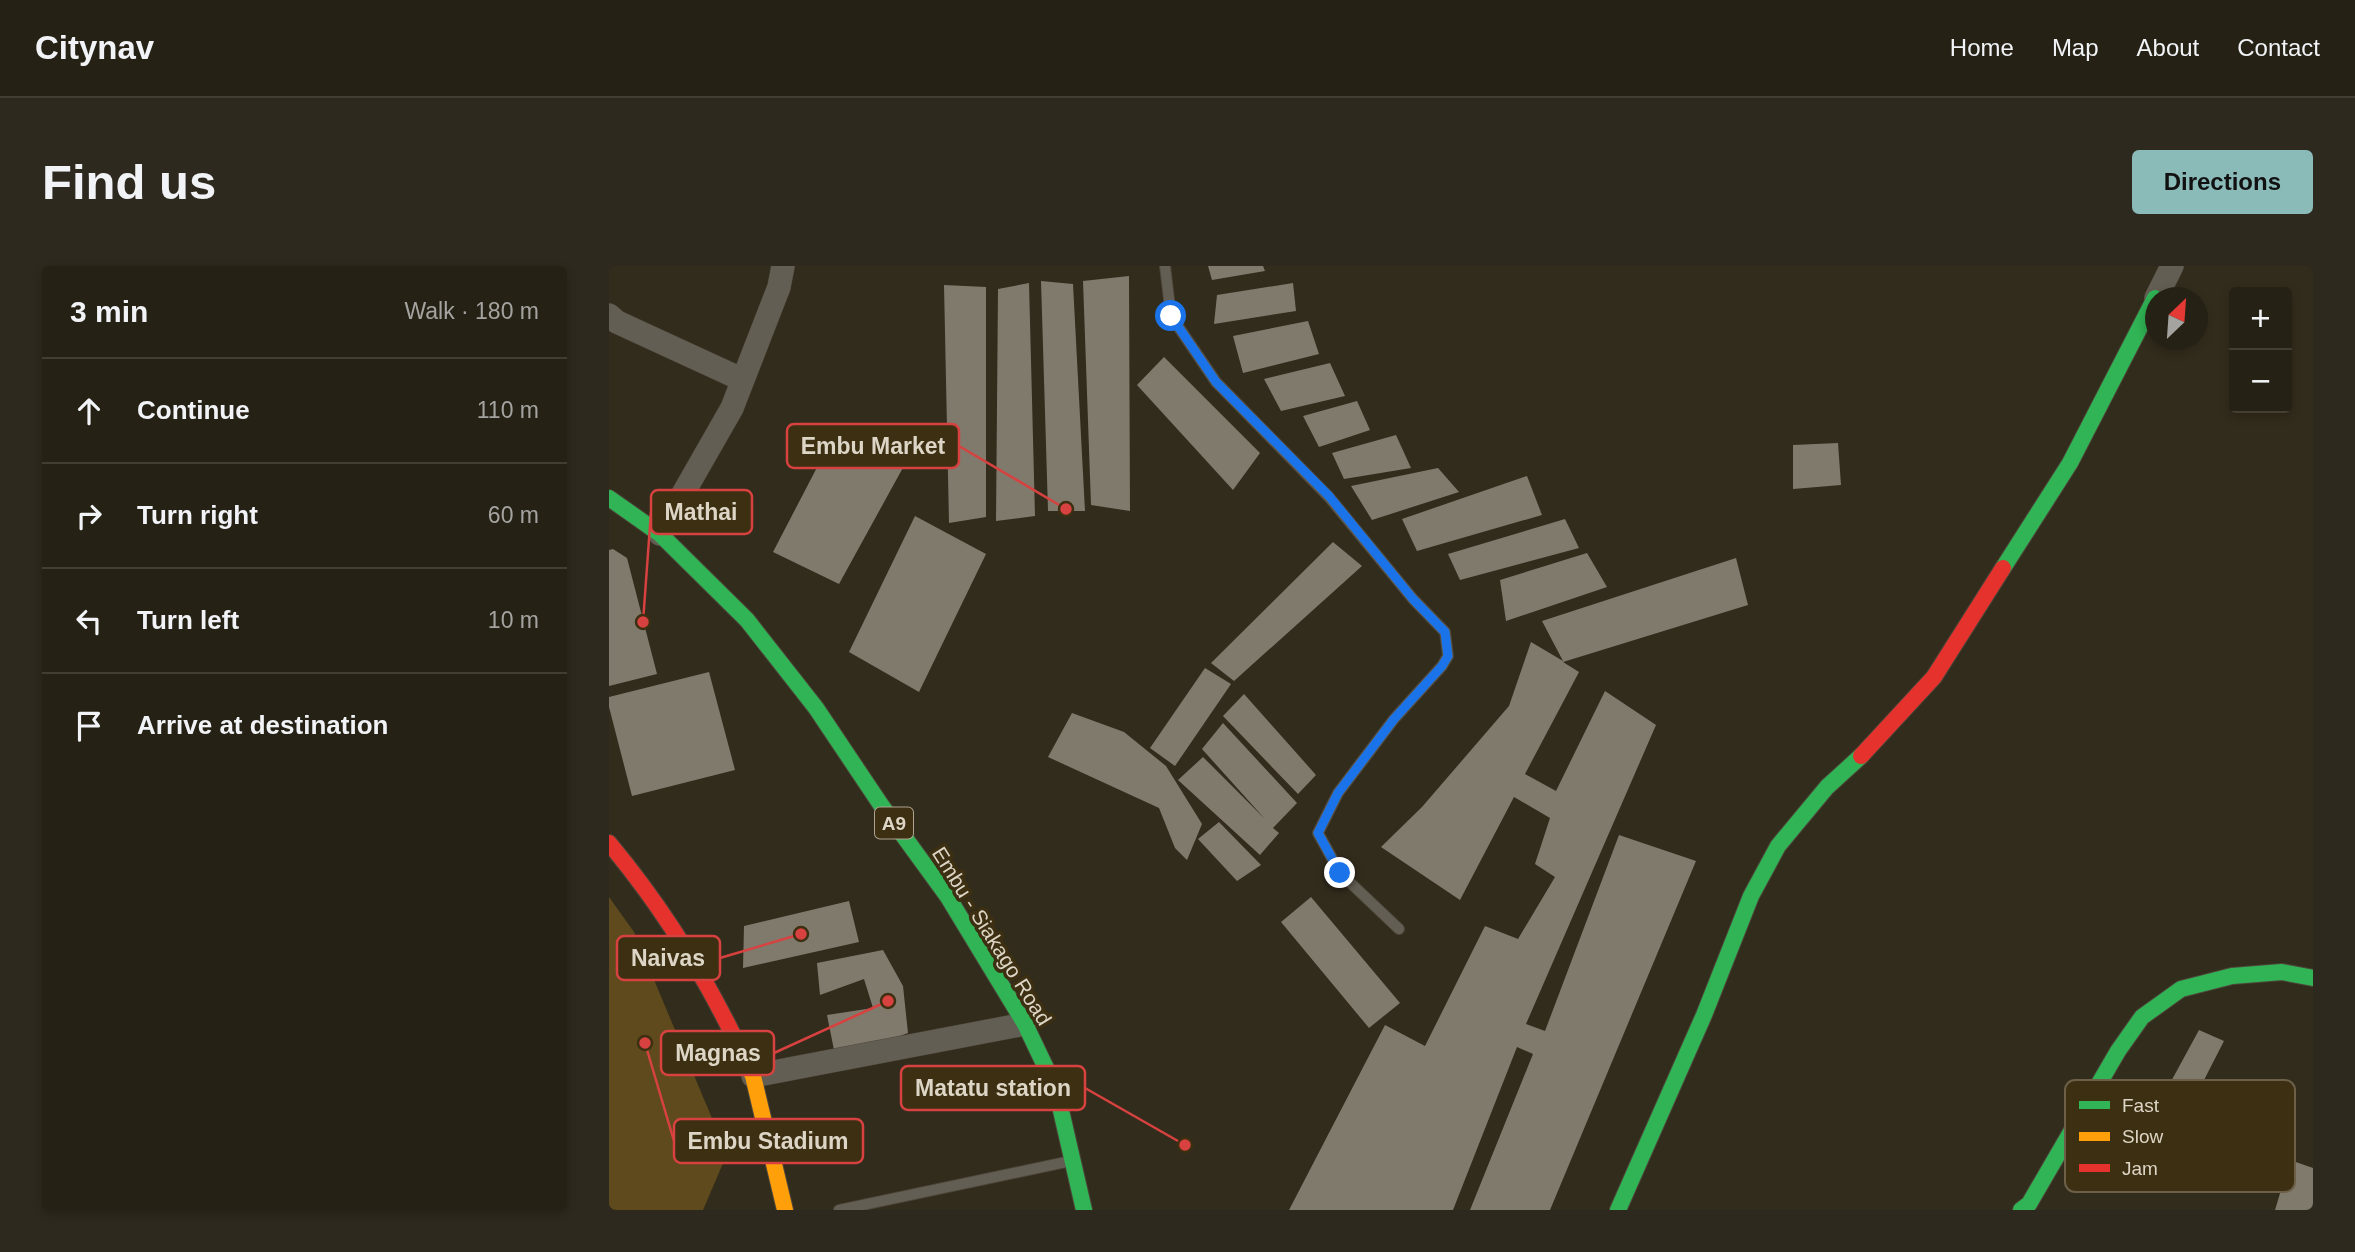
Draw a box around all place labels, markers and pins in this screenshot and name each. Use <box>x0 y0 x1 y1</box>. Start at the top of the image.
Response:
callout: Embu Market <box>787 424 959 468</box>
callout: Mathai <box>651 490 752 534</box>
callout: Naivas <box>617 936 720 980</box>
callout: Magnas <box>661 1031 774 1075</box>
callout: Matatu station <box>901 1066 1085 1110</box>
callout: Embu Stadium <box>674 1119 863 1163</box>

